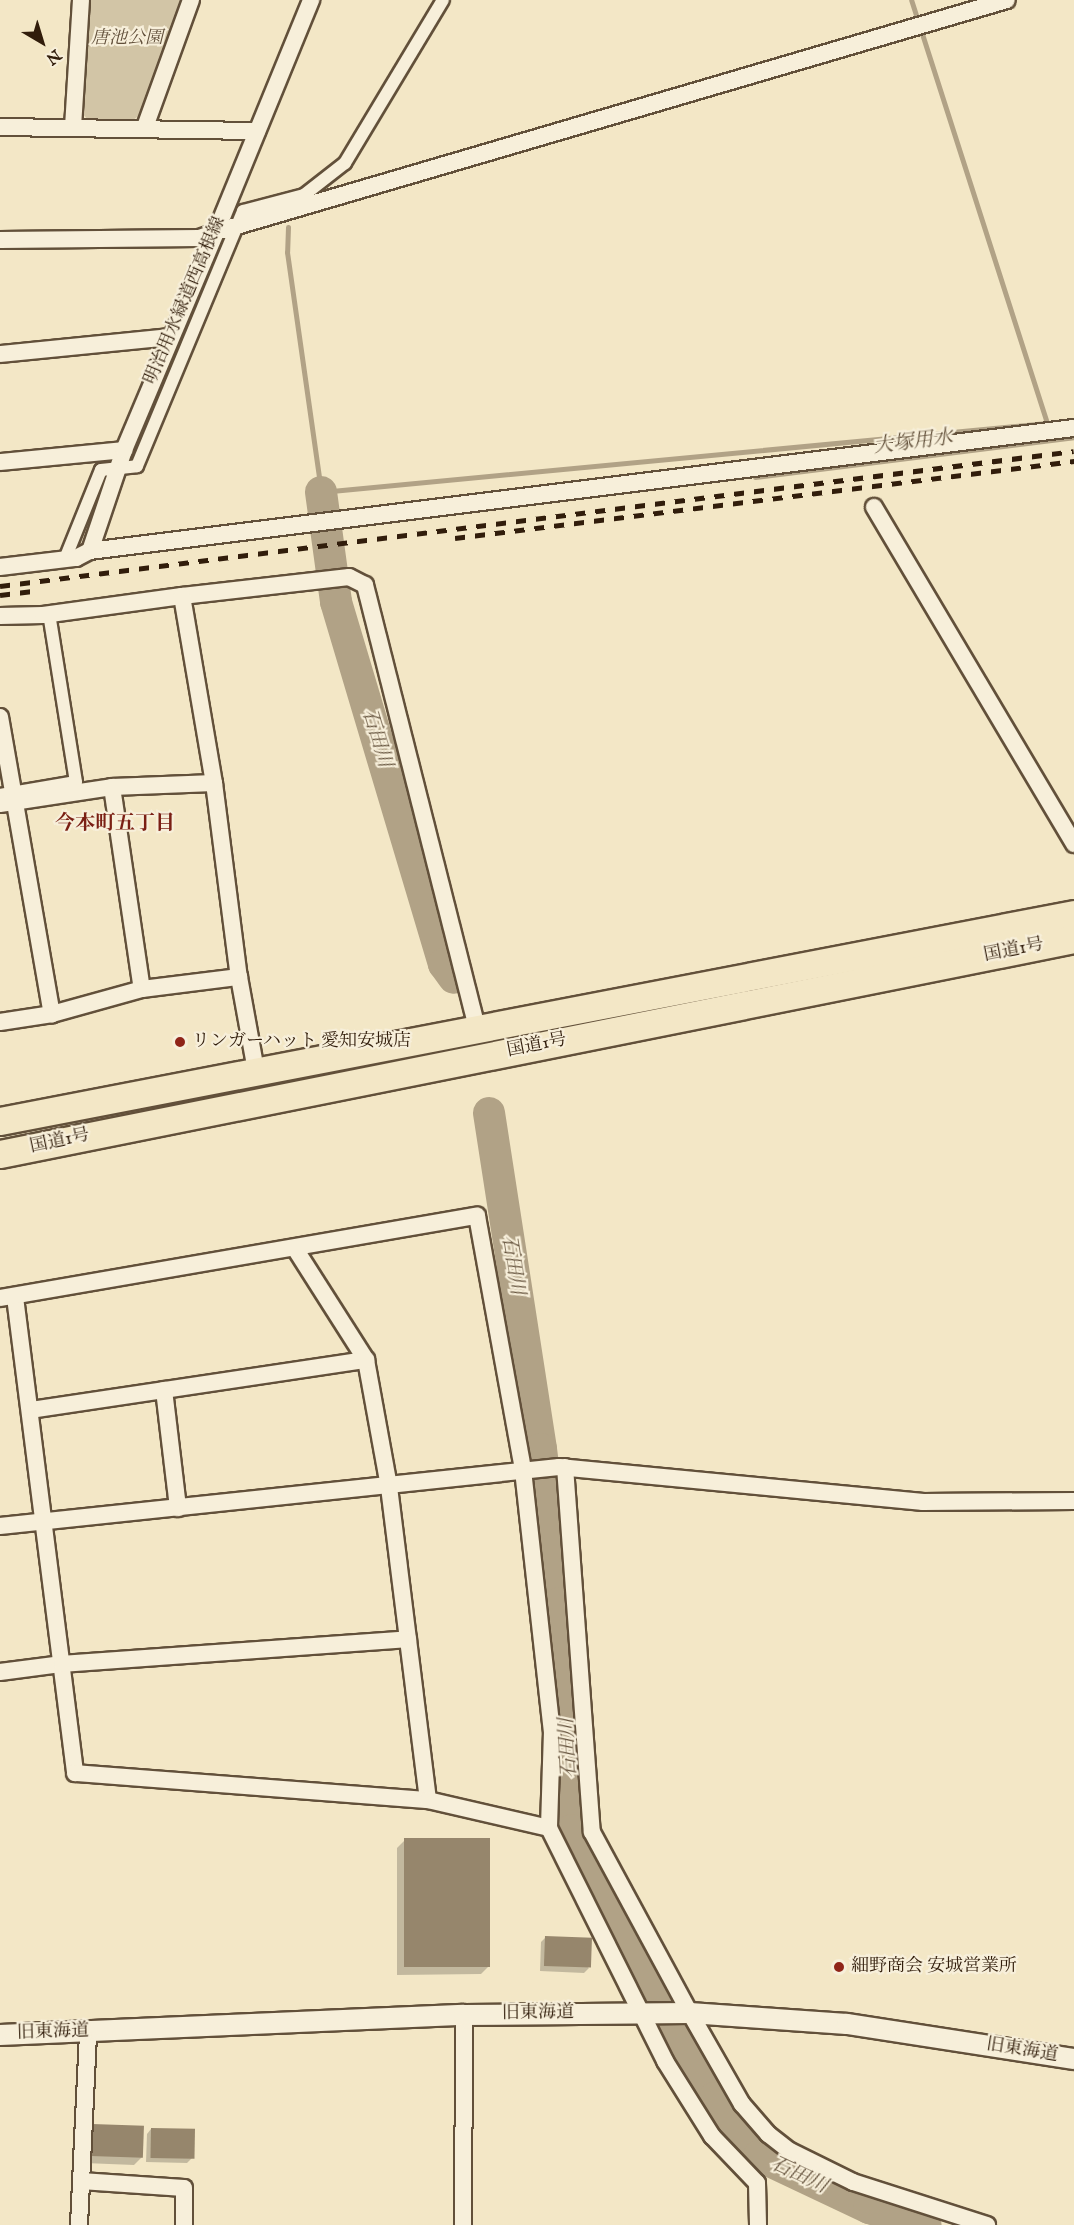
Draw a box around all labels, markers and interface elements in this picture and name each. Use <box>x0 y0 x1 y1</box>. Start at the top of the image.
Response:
north arrow <box>12 12 72 72</box>
park label: 唐池公園 <box>91 28 163 50</box>
text: N <box>41 44 65 68</box>
street label: 明治用水緑道西高根線 <box>141 214 231 388</box>
water label: 大塚用水 <box>872 425 954 459</box>
water label: 石田川 <box>357 706 397 770</box>
district label: 今本町五丁目 <box>55 811 175 835</box>
street label: 国道1号 <box>982 935 1046 967</box>
street label: 国道1号 <box>505 1030 569 1062</box>
place label: リンガーハット 愛知安城店 <box>192 1031 412 1053</box>
marker: リンガーハット 愛知安城店 <box>173 1035 187 1049</box>
street label: 国道1号 <box>28 1125 92 1159</box>
water label: 石田川 <box>496 1233 530 1297</box>
water label: 石田川 <box>554 1717 582 1779</box>
place label: 細野商会 安城営業所 <box>851 1956 1017 1978</box>
marker: 細野商会 安城営業所 <box>832 1960 846 1974</box>
street label: 旧東海道 <box>502 2003 574 2025</box>
street label: 旧東海道 <box>17 2021 89 2045</box>
street label: 旧東海道 <box>985 2035 1059 2067</box>
water label: 石田川 <box>767 2151 831 2199</box>

